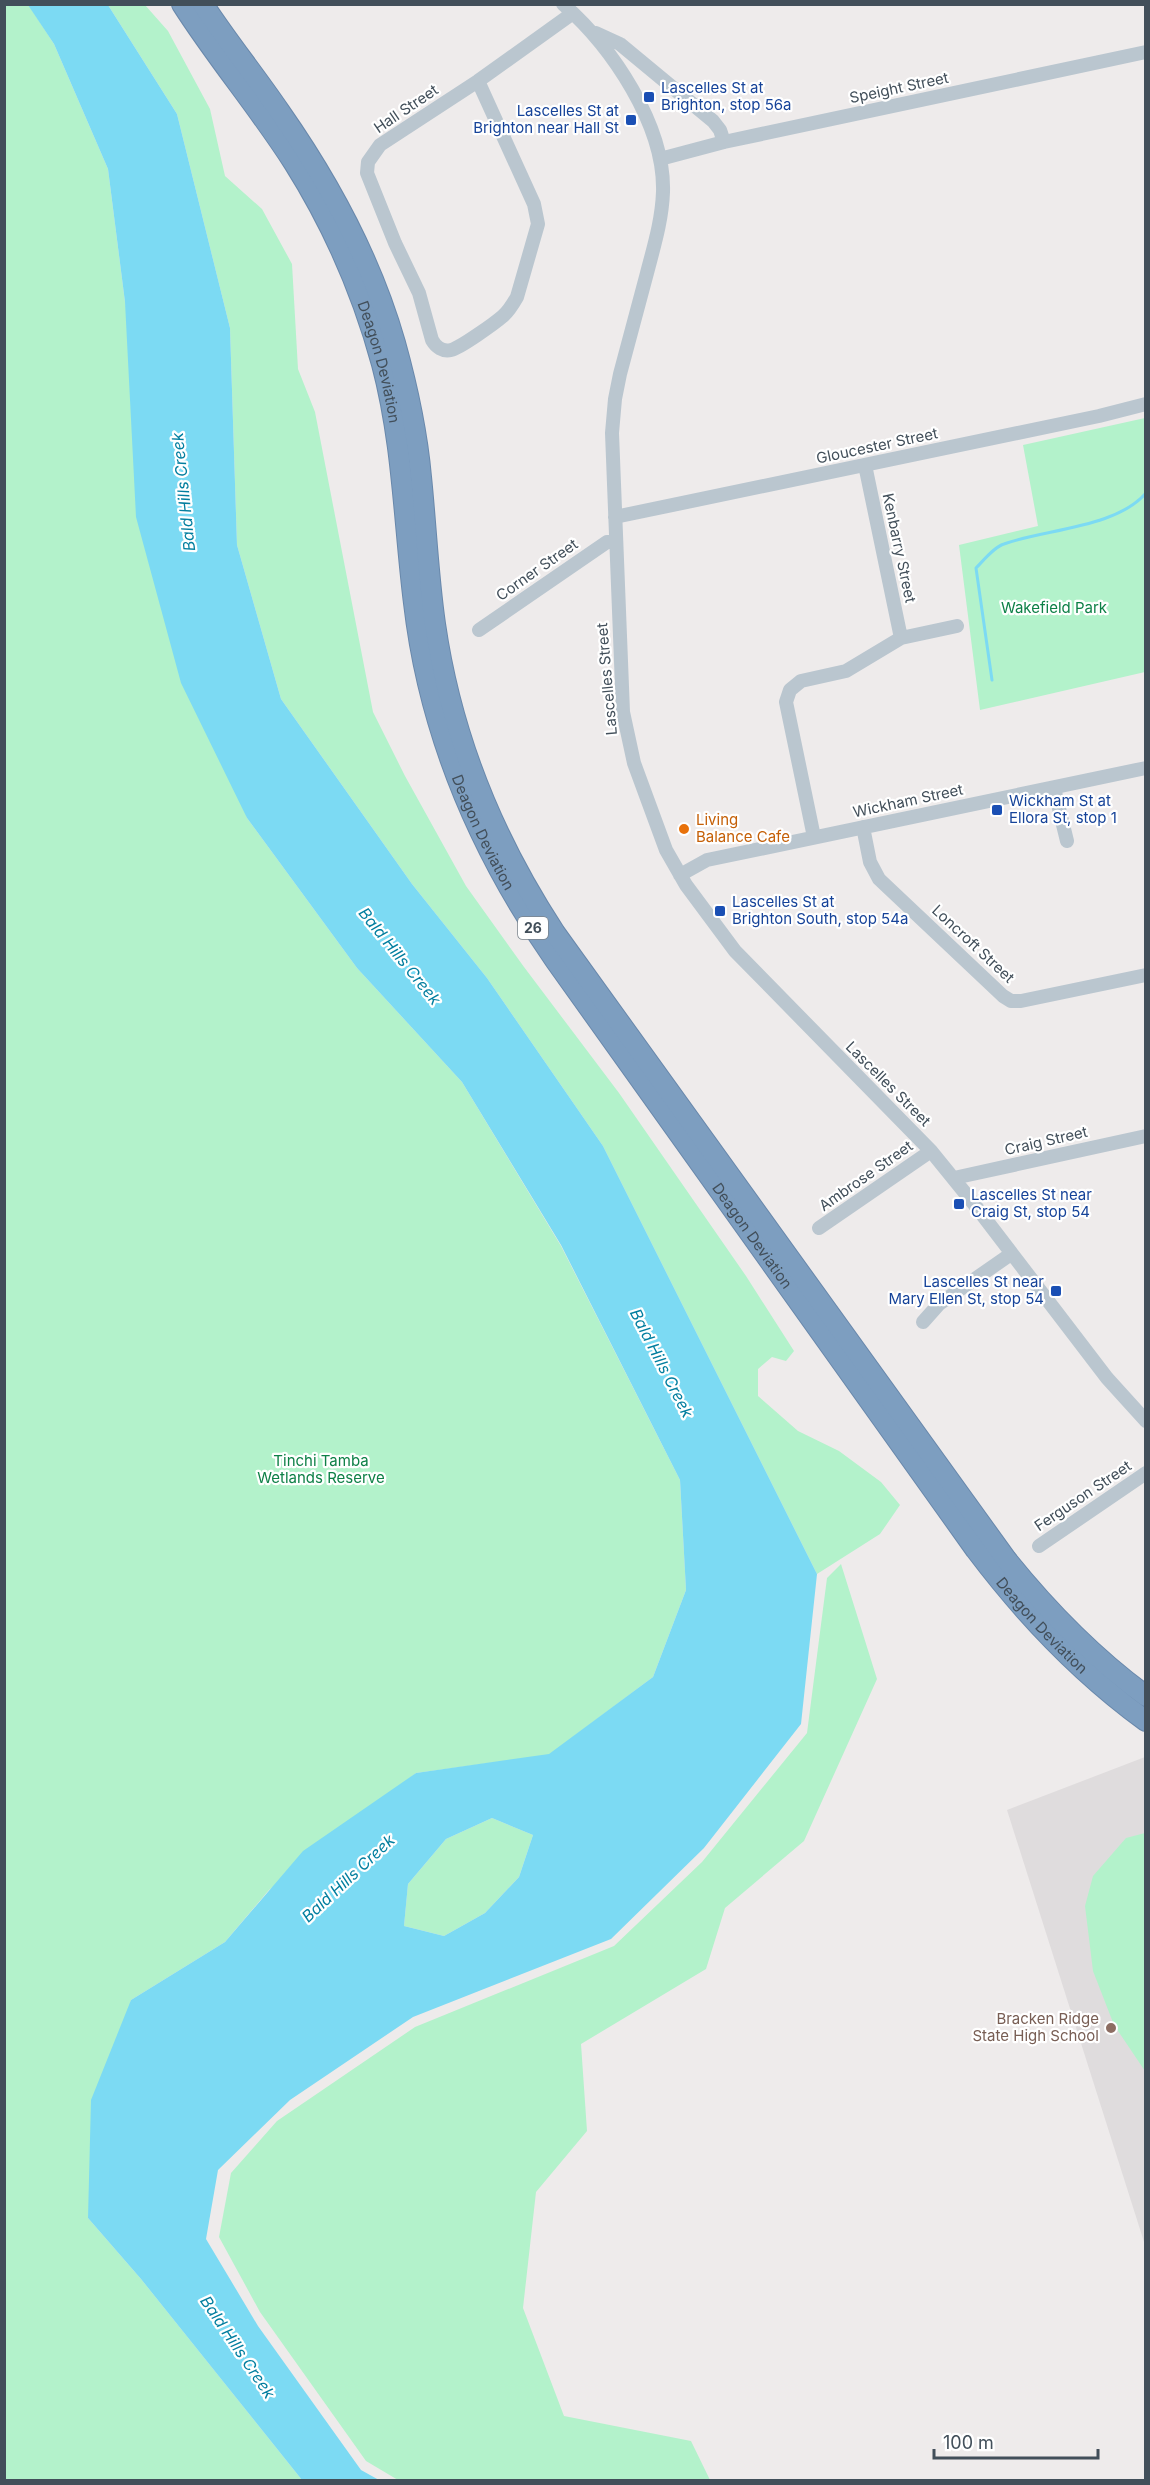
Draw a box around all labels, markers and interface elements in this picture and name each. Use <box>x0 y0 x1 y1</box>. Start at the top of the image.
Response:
street label: Speight Street <box>848 68 950 107</box>
place label: Lascelles St at Brighton, stop 56a <box>661 78 791 114</box>
street label: Hall Street <box>370 80 442 137</box>
marker: Lascelles St at Brighton, stop 56a <box>642 90 656 104</box>
place label: Lascelles St at Brighton near Hall St <box>473 101 619 137</box>
marker: Lascelles St at Brighton near Hall St <box>624 113 638 127</box>
street label: Deagon Deviation <box>354 298 404 424</box>
street label: Gloucester Street <box>814 423 939 468</box>
water label: Bald Hills Creek <box>167 431 199 553</box>
street label: Kenbarry Street <box>879 491 920 605</box>
street label: Corner Street <box>492 534 581 605</box>
park label: Wakefield Park <box>1001 598 1108 617</box>
street label: Lascelles Street <box>592 622 621 736</box>
street label: Deagon Deviation <box>448 772 519 893</box>
street label: Wickham Street <box>851 780 965 821</box>
place label: Wickham St at Ellora St, stop 1 <box>1009 791 1117 827</box>
marker: Wickham St at Ellora St, stop 1 <box>990 803 1004 817</box>
place label: Living Balance Cafe <box>696 810 790 846</box>
marker: Living Balance Cafe <box>677 822 691 836</box>
place label: Lascelles St at Brighton South, stop 54a <box>732 892 908 928</box>
street label: Loncroft Street <box>928 901 1019 987</box>
water label: Bald Hills Creek <box>355 903 446 1009</box>
marker: Lascelles St at Brighton South, stop 54a <box>713 904 727 918</box>
road number: 26 <box>518 917 548 939</box>
street label: Lascelles Street <box>842 1037 935 1130</box>
street label: Craig Street <box>1003 1122 1089 1159</box>
street label: Ambrose Street <box>815 1136 916 1215</box>
street label: Deagon Deviation <box>708 1179 797 1292</box>
place label: Lascelles St near Craig St, stop 54 <box>971 1185 1092 1221</box>
marker: Lascelles St near Craig St, stop 54 <box>952 1197 966 1211</box>
place label: Lascelles St near Mary Ellen St, stop 54 <box>888 1272 1044 1308</box>
marker: Lascelles St near Mary Ellen St, stop 54 <box>1049 1284 1063 1298</box>
water label: Bald Hills Creek <box>626 1305 698 1421</box>
park label: Tinchi Tamba Wetlands Reserve <box>257 1451 385 1487</box>
street label: Ferguson Street <box>1031 1456 1135 1535</box>
street label: Deagon Deviation <box>992 1573 1092 1678</box>
water label: Bald Hills Creek <box>297 1830 399 1926</box>
place label: Bracken Ridge State High School <box>972 2009 1099 2045</box>
marker: Bracken Ridge State High School <box>1104 2021 1118 2035</box>
water label: Bald Hills Creek <box>196 2292 280 2402</box>
scale bar <box>934 2422 1098 2460</box>
text: 100 m <box>943 2432 994 2453</box>

